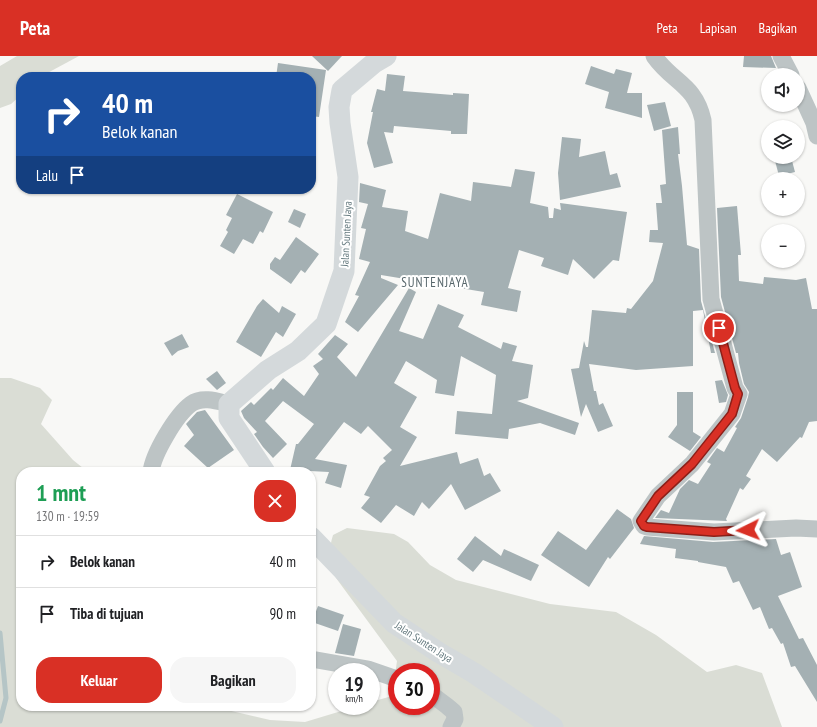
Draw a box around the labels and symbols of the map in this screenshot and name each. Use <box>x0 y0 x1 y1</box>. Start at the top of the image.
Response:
street label: Jalan Sunten Jaya <box>337 201 355 268</box>
district label: SUNTENJAYA <box>401 274 469 291</box>
pin <box>702 311 736 345</box>
position arrow <box>727 509 769 551</box>
street label: Jalan Sunten Jaya <box>392 618 455 666</box>
speed limit sign: 30 <box>388 663 440 715</box>

